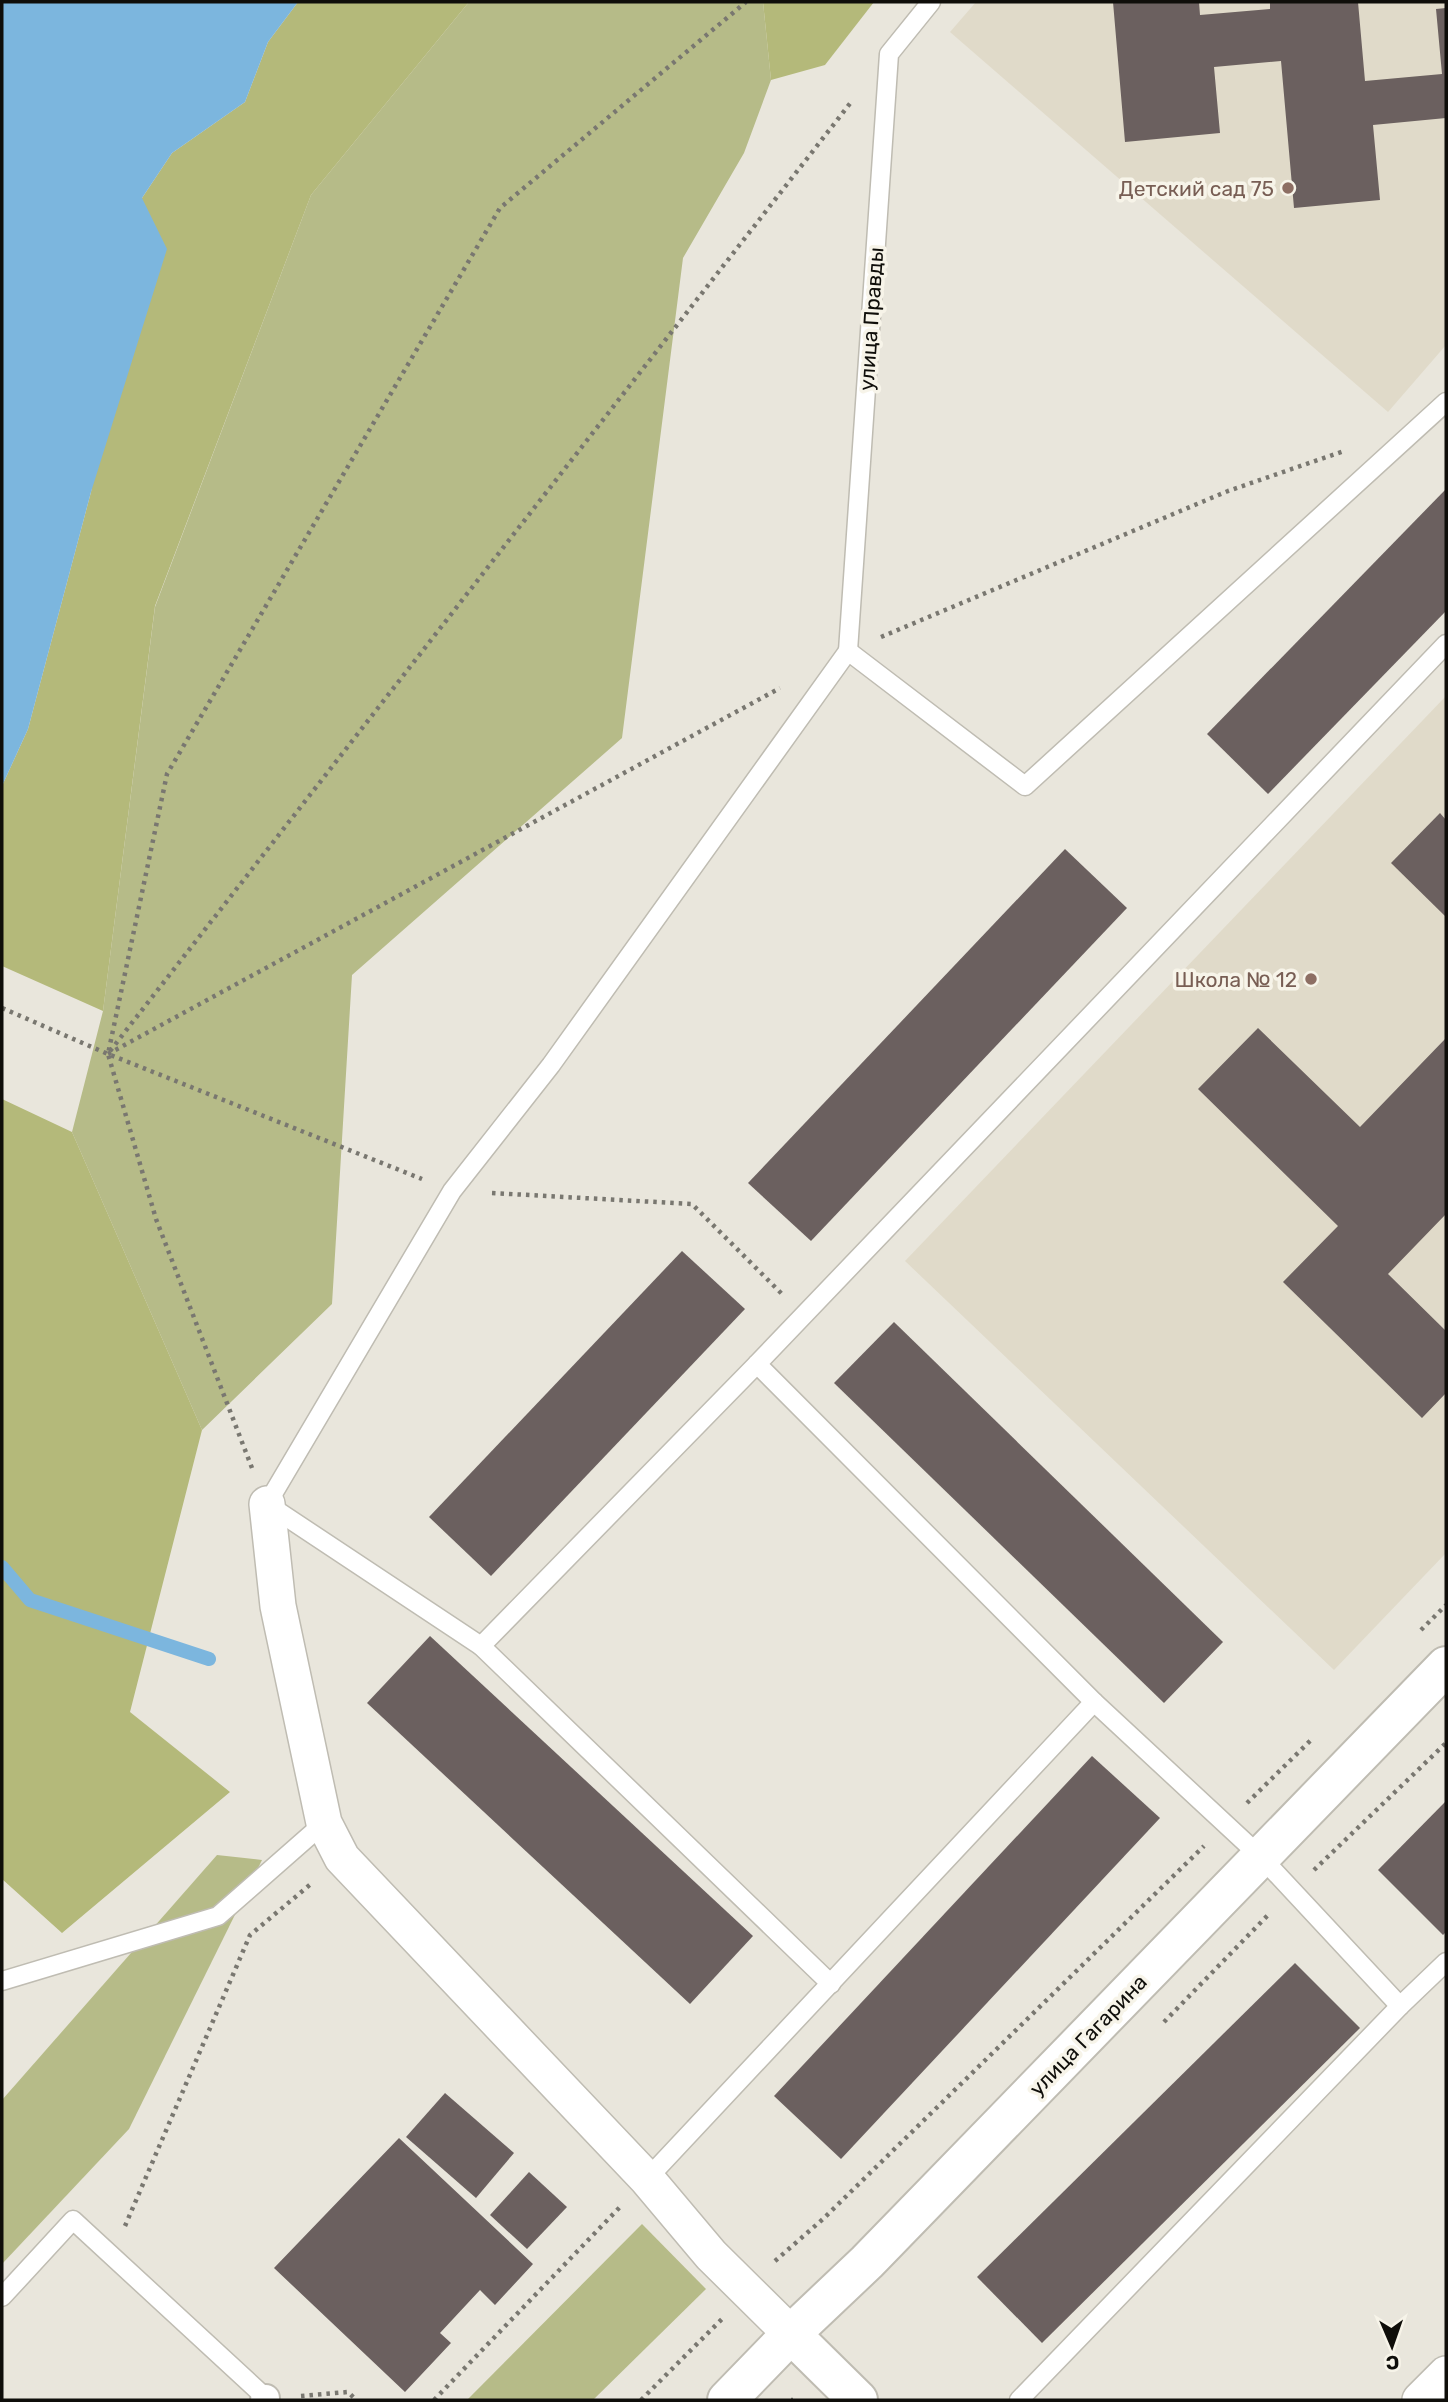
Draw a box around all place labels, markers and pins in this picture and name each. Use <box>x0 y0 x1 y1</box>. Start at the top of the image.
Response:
place label: Детский сад 75 <box>1119 176 1274 201</box>
marker: Детский сад 75 <box>1280 180 1296 196</box>
place label: Школа № 12 <box>1175 967 1297 992</box>
marker: Школа № 12 <box>1303 971 1319 987</box>

